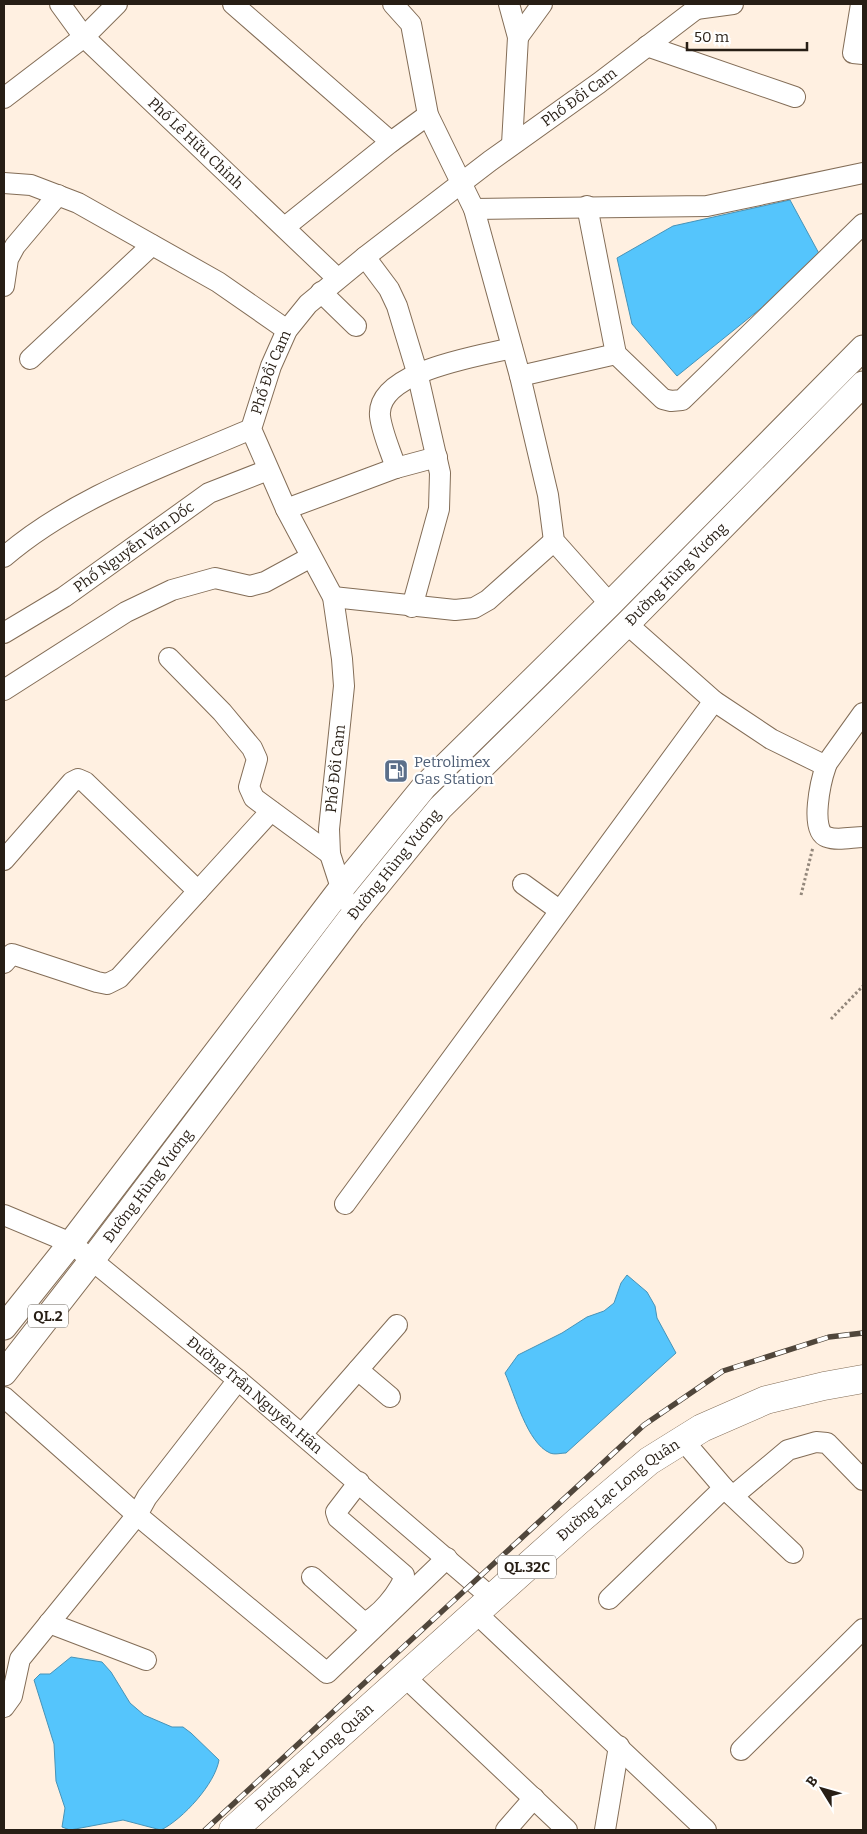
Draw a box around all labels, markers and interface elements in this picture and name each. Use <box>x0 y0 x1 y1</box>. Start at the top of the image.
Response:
scale bar <box>687 20 807 52</box>
text: 50 m <box>694 28 730 46</box>
street label: Phố Đồi Cam <box>538 63 621 130</box>
street label: Phố Lê Hữu Chỉnh <box>144 94 248 193</box>
street label: Phố Đồi Cam <box>247 327 295 417</box>
street label: Phố Nguyễn Văn Dốc <box>70 497 198 596</box>
street label: Đường Hùng Vương <box>621 519 731 629</box>
street label: Phố Đồi Cam <box>322 723 349 814</box>
place label: Petrolimex Gas Station <box>414 753 494 788</box>
fuel station icon: Petrolimex Gas Station <box>383 758 409 784</box>
street label: Đường Hùng Vương <box>344 805 444 923</box>
street label: Đường Hùng Vương <box>99 1126 197 1246</box>
road number: QL.2 <box>28 1304 68 1328</box>
street label: Đường Trần Nguyên Hãn <box>183 1333 326 1458</box>
street label: Đường Lạc Long Quân <box>553 1435 683 1545</box>
road number: QL.32C <box>498 1555 556 1578</box>
street label: Đường Lạc Long Quân <box>251 1699 377 1815</box>
north arrow <box>797 1764 847 1814</box>
text: B <box>803 1773 822 1790</box>

